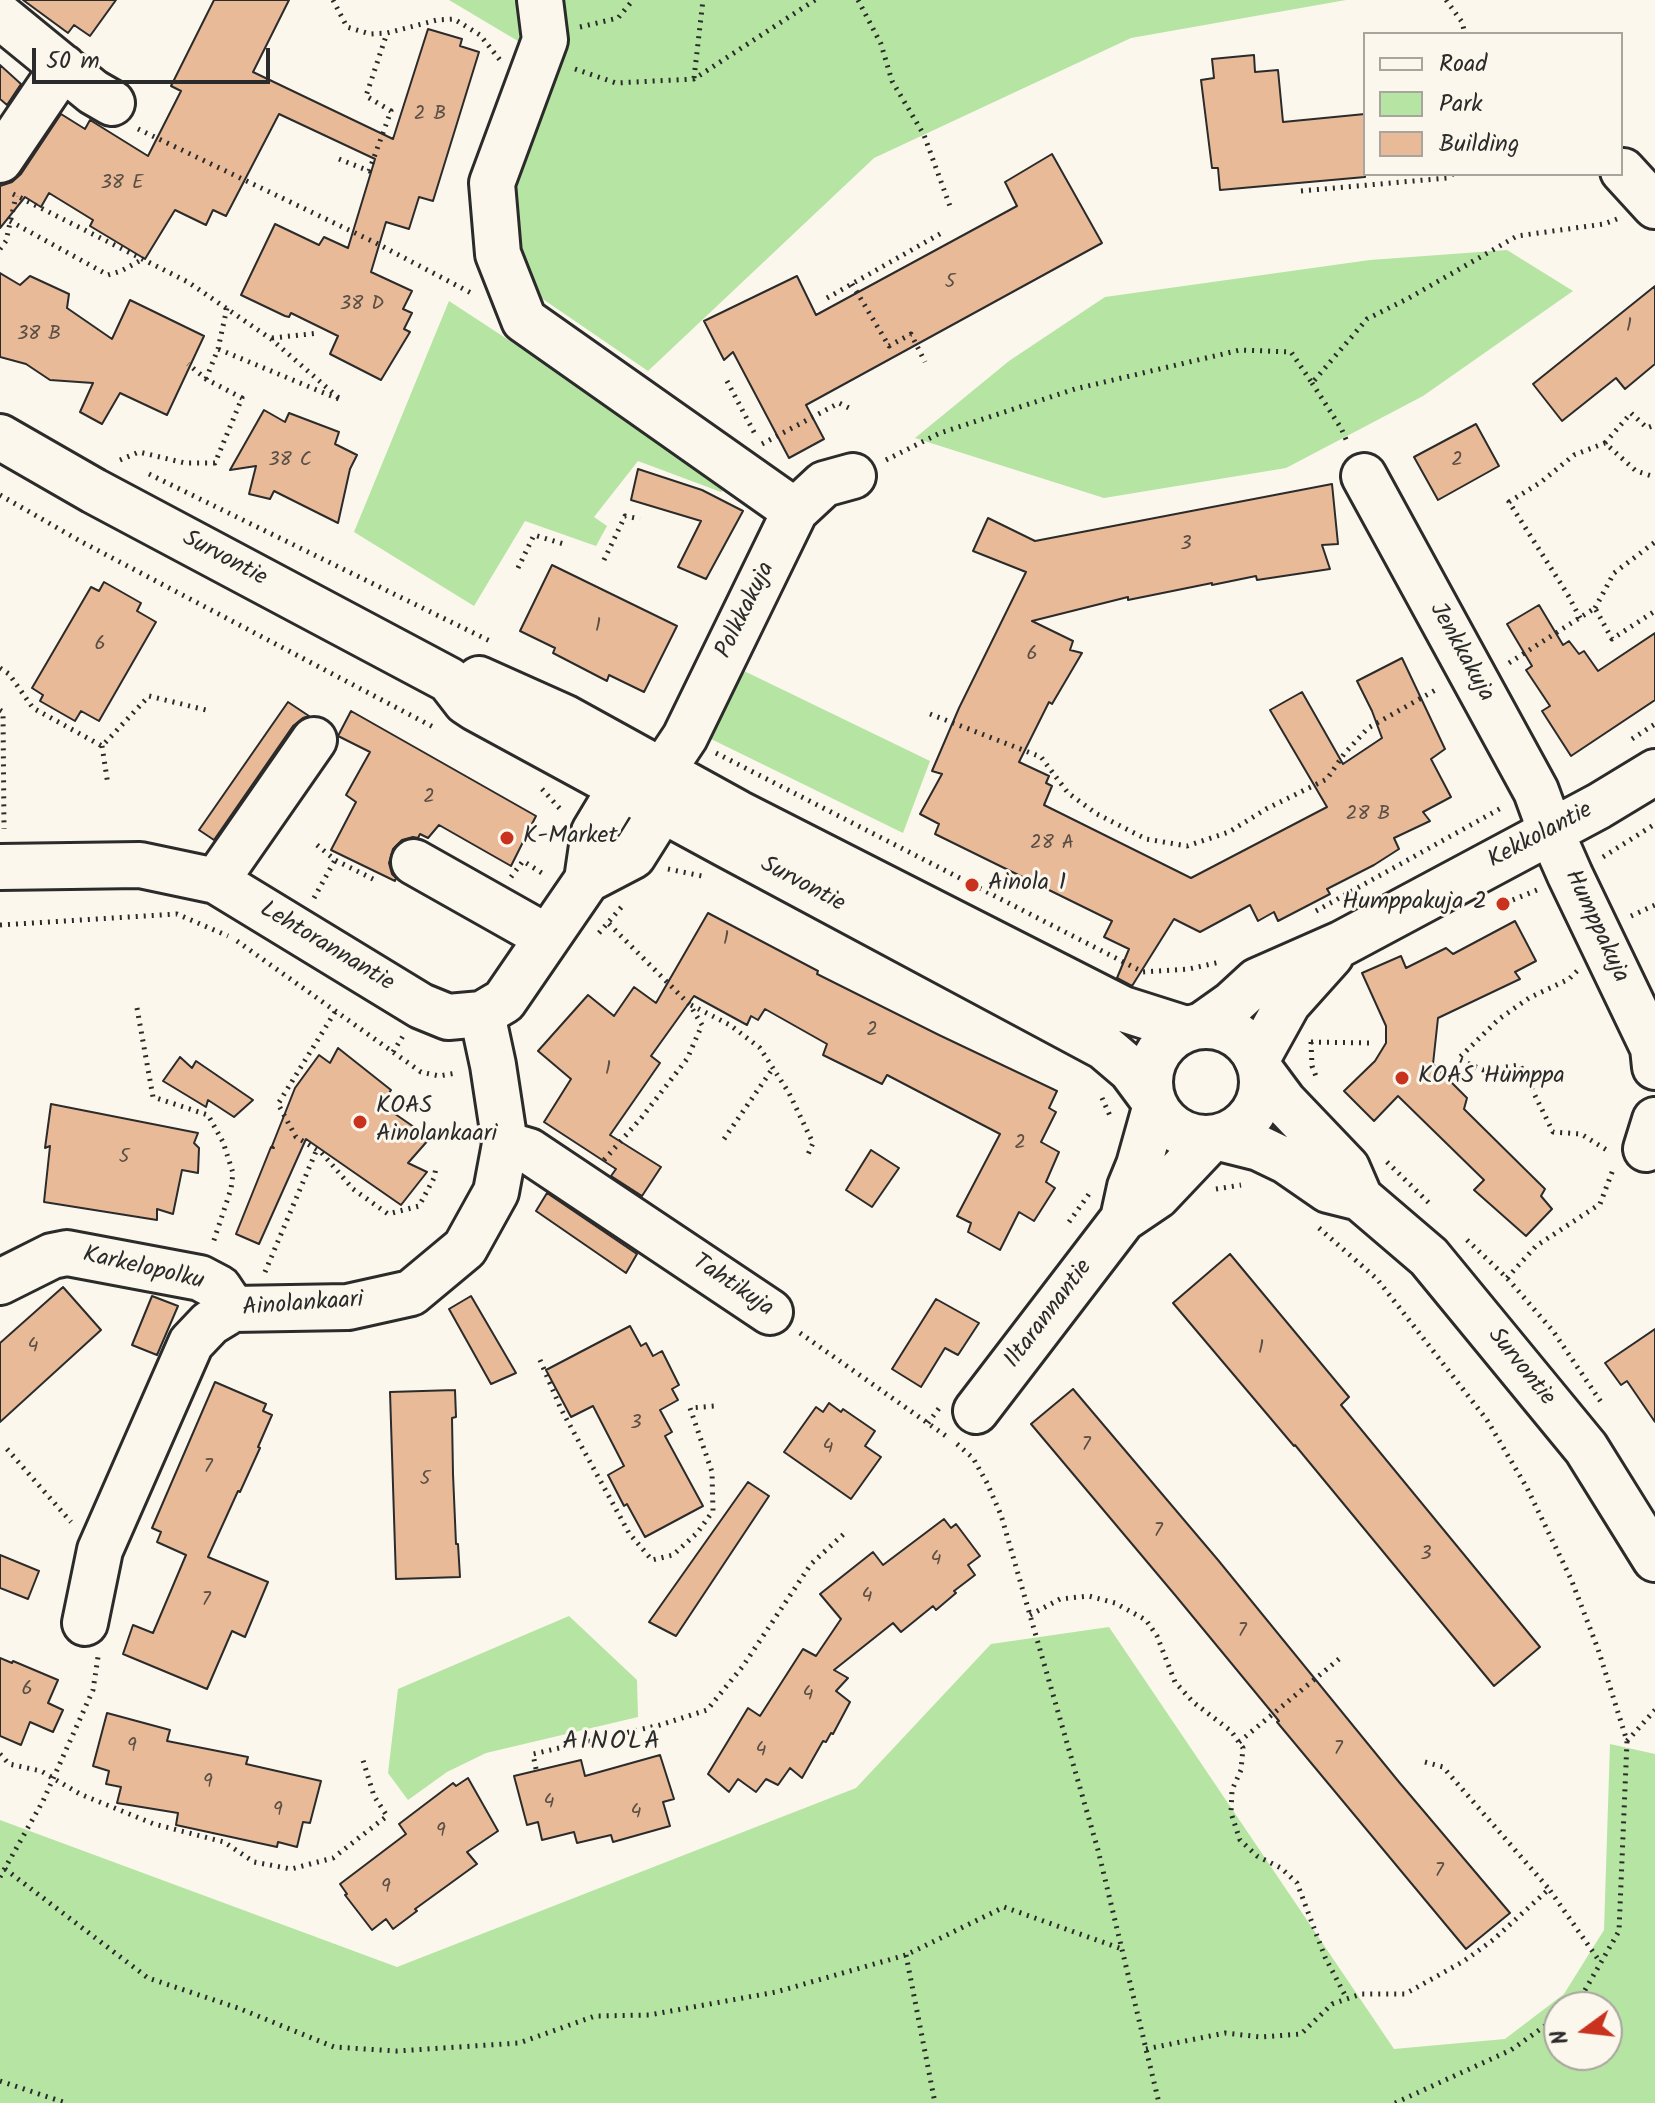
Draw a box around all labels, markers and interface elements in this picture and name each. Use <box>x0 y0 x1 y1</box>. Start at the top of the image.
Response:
scale bar <box>36 32 274 82</box>
legend <box>1363 32 1623 176</box>
text: 50 m <box>46 42 100 81</box>
text: Road <box>1439 45 1487 84</box>
text: Park <box>1439 85 1483 124</box>
house number: 2 B <box>414 104 446 128</box>
text: Building <box>1439 125 1519 164</box>
house number: 38 E <box>100 173 144 197</box>
house number: 5 <box>945 272 955 296</box>
house number: 38 D <box>340 294 384 318</box>
house number: 1 <box>1626 316 1632 340</box>
house number: 38 B <box>17 324 61 348</box>
house number: 38 C <box>268 450 312 474</box>
house number: 2 <box>1451 450 1463 474</box>
street label: Survontie <box>177 526 271 594</box>
house number: 3 <box>1180 534 1192 558</box>
street label: Polkkakuja <box>711 558 783 664</box>
street label: Jenkkakuja <box>1421 598 1499 708</box>
house number: 1 <box>595 616 601 640</box>
house number: 6 <box>94 634 106 658</box>
house number: 6 <box>1026 644 1038 668</box>
house number: 2 <box>423 787 435 811</box>
street label: Kekkolantie <box>1484 798 1598 876</box>
house number: 28 B <box>1346 804 1390 828</box>
place label: K-Market <box>523 824 618 852</box>
marker: K-Market <box>498 829 516 847</box>
house number: 28 A <box>1030 833 1074 857</box>
street label: Survontie <box>755 852 849 920</box>
street label: Humppakuja <box>1556 866 1634 988</box>
place label: Ainola 1 <box>988 871 1066 899</box>
marker: Ainola 1 <box>963 876 981 894</box>
place label: Humppakuja 2 <box>1342 890 1487 918</box>
marker: Humppakuja 2 <box>1494 895 1512 913</box>
street label: Lehtorannantie <box>254 897 398 999</box>
house number: 1 <box>723 929 729 953</box>
house number: 2 <box>866 1020 878 1044</box>
house number: 1 <box>605 1059 611 1083</box>
place label: KOAS Humppa <box>1418 1064 1565 1092</box>
marker: KOAS Humppa <box>1393 1069 1411 1087</box>
place label: KOAS Ainolankaari <box>376 1094 497 1150</box>
marker: KOAS Ainolankaari <box>351 1113 369 1131</box>
house number: 2 <box>1014 1133 1026 1157</box>
house number: 5 <box>119 1147 129 1171</box>
street label: Karkelopolku <box>80 1242 206 1298</box>
street label: Tahtikuja <box>686 1249 778 1325</box>
street label: Iltarannantie <box>1000 1255 1100 1375</box>
street label: Ainolankaari <box>241 1287 365 1325</box>
street label: Survontie <box>1480 1323 1560 1413</box>
house number: 4 <box>27 1336 39 1360</box>
house number: 1 <box>1258 1338 1264 1362</box>
house number: 3 <box>630 1413 642 1437</box>
house number: 7 <box>1081 1435 1091 1459</box>
house number: 4 <box>822 1437 834 1461</box>
house number: 7 <box>203 1457 213 1481</box>
house number: 5 <box>420 1469 430 1493</box>
house number: 7 <box>1153 1521 1163 1545</box>
house number: 3 <box>1420 1544 1432 1568</box>
house number: 4 <box>930 1549 942 1573</box>
house number: 4 <box>861 1586 873 1610</box>
house number: 7 <box>201 1590 211 1614</box>
house number: 7 <box>1237 1621 1247 1645</box>
house number: 6 <box>21 1679 33 1703</box>
house number: 4 <box>802 1684 814 1708</box>
district label: AINOLA <box>562 1728 662 1760</box>
house number: 9 <box>127 1736 137 1760</box>
house number: 7 <box>1333 1739 1343 1763</box>
house number: 4 <box>755 1740 767 1764</box>
house number: 9 <box>203 1772 213 1796</box>
house number: 4 <box>543 1792 555 1816</box>
house number: 9 <box>273 1800 283 1824</box>
house number: 4 <box>630 1802 642 1826</box>
house number: 9 <box>436 1821 446 1845</box>
house number: 7 <box>1434 1861 1444 1885</box>
house number: 9 <box>381 1877 391 1901</box>
north arrow <box>1543 1991 1623 2071</box>
text: N <box>1543 2026 1580 2048</box>

